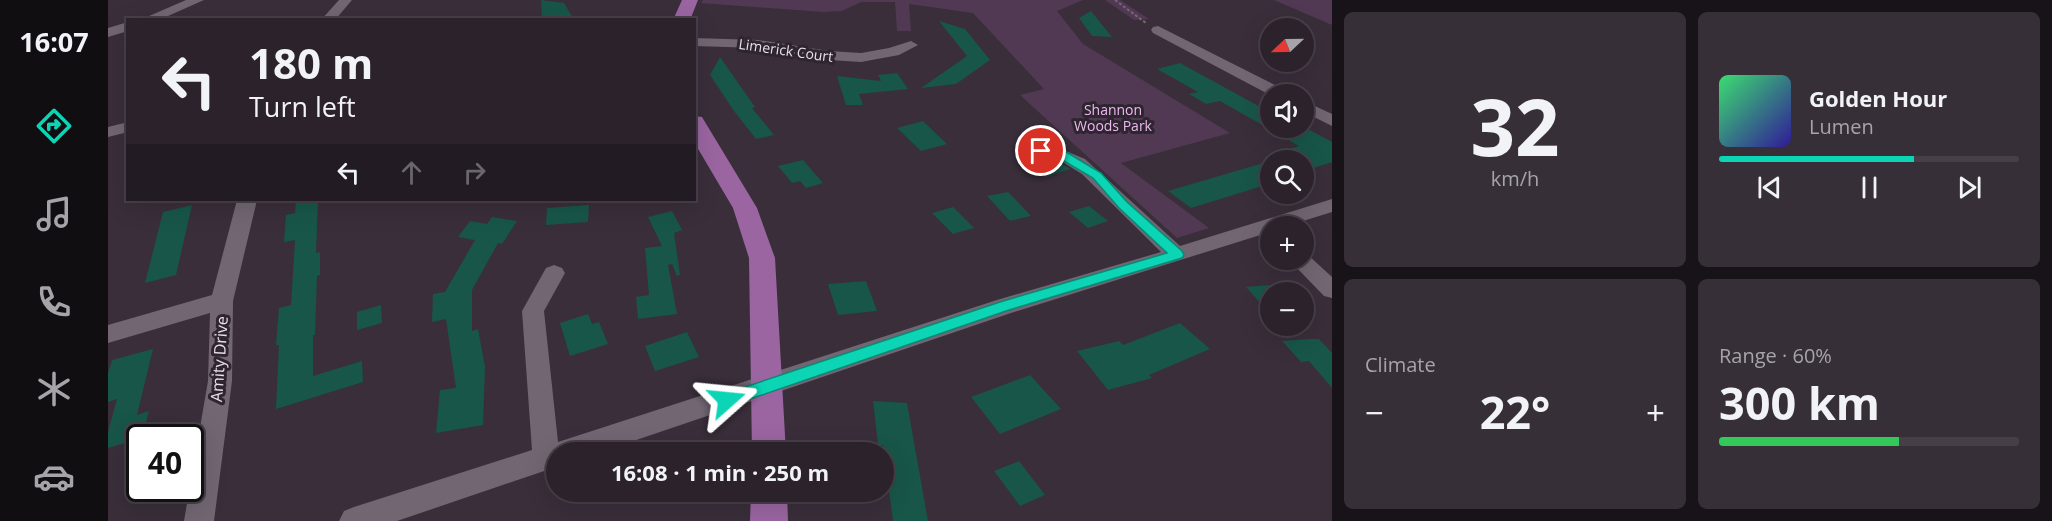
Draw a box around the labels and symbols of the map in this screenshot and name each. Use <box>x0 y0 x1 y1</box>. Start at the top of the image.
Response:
north arrow <box>1260 18 1314 72</box>
street label: Limerick Court <box>738 34 834 66</box>
park label: Shannon Woods Park <box>1074 100 1153 135</box>
pin <box>1015 125 1066 176</box>
street label: Amity Drive <box>205 315 233 403</box>
position arrow <box>695 368 759 432</box>
speed limit sign: 40 <box>126 424 204 502</box>

